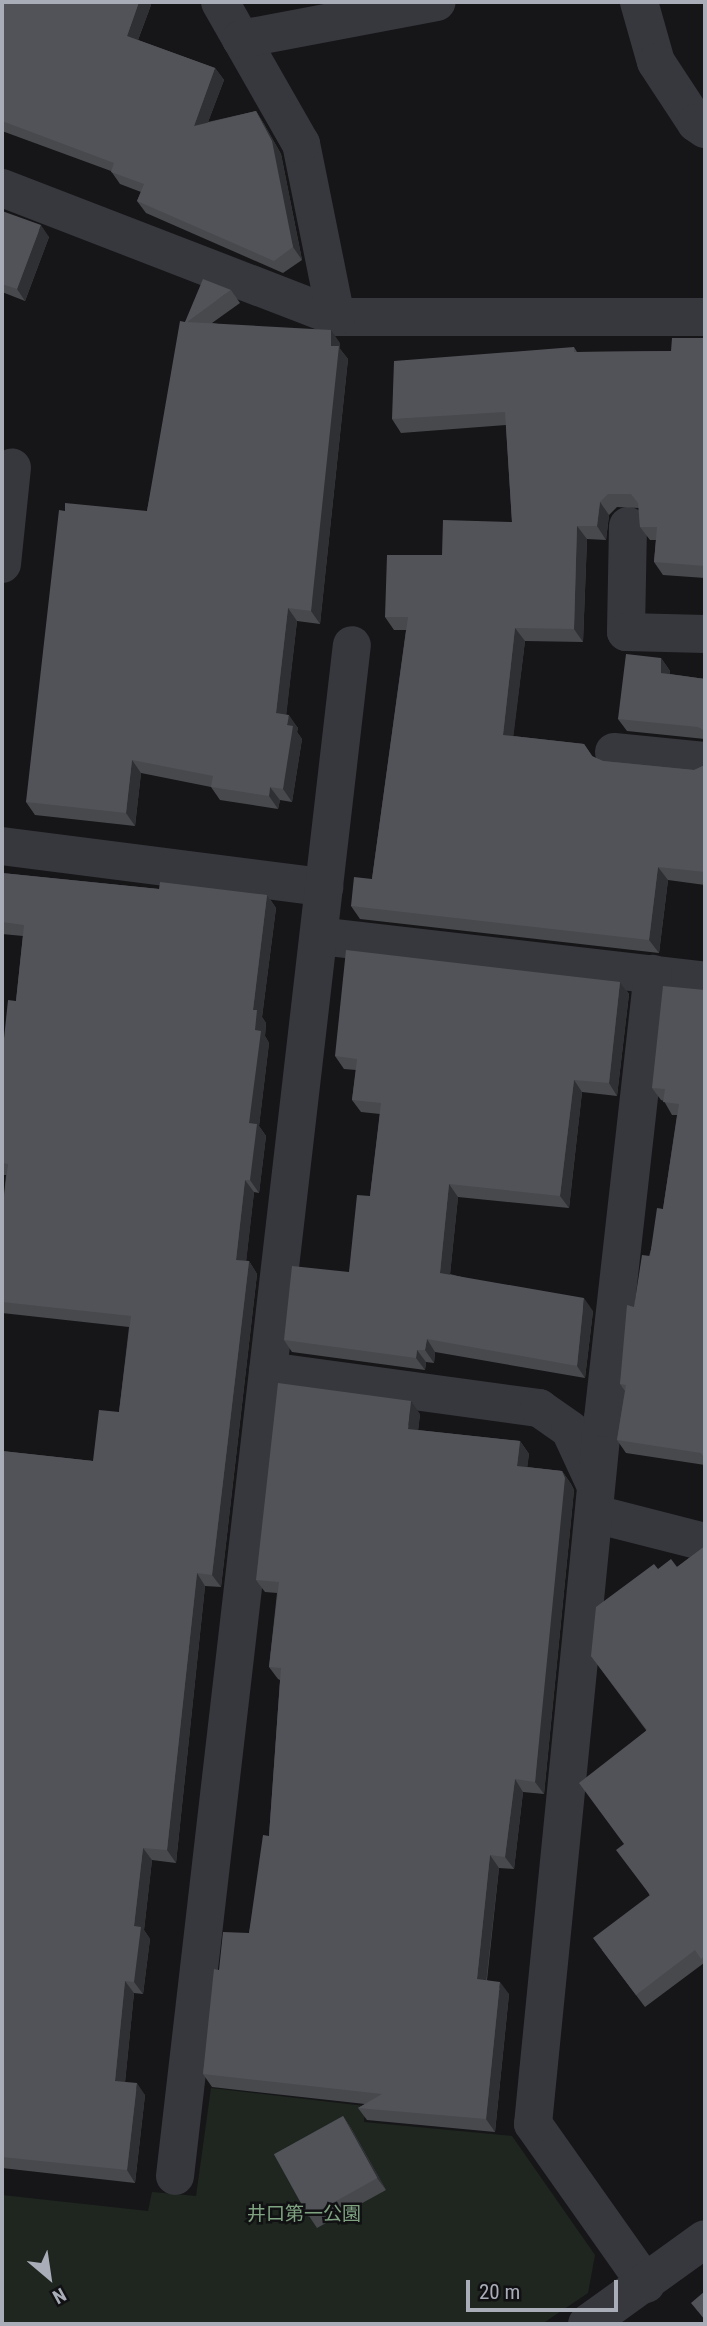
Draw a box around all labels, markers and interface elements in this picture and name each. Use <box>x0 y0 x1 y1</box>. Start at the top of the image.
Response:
park label: 井口第一公園 <box>247 2203 361 2225</box>
north arrow <box>14 2242 84 2312</box>
scale bar <box>469 2266 621 2310</box>
text: 20 m <box>479 2280 520 2304</box>
text: N <box>49 2283 70 2309</box>

